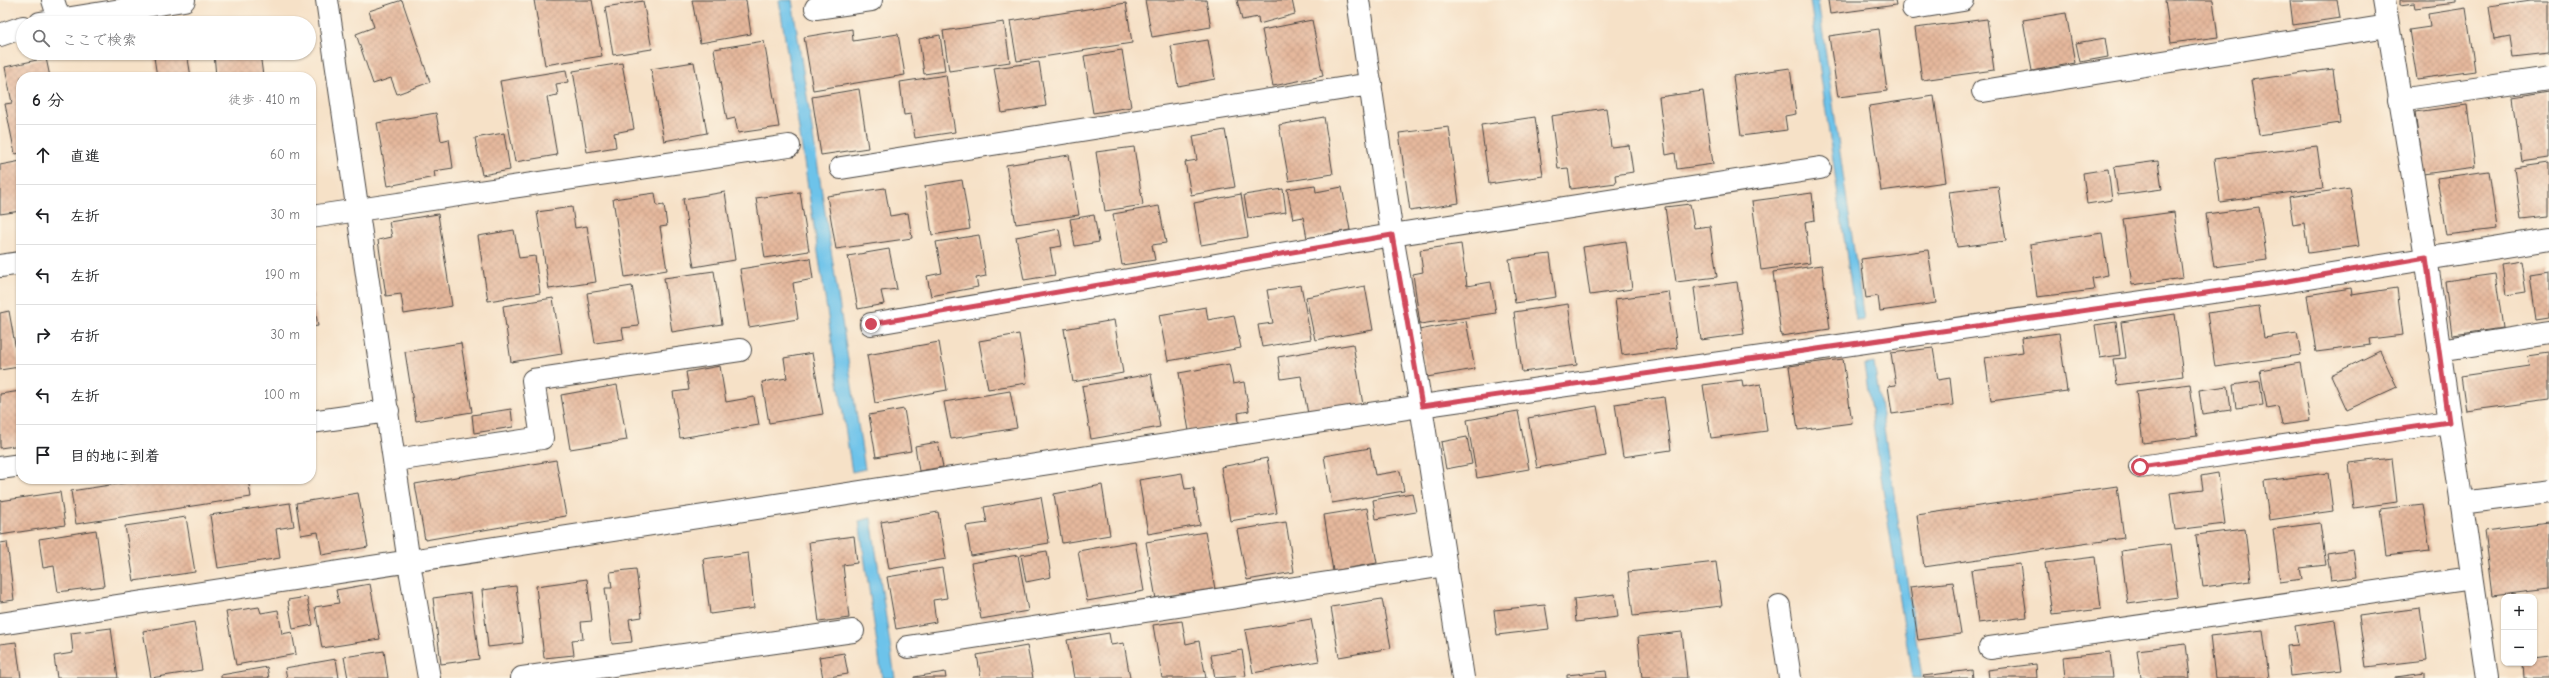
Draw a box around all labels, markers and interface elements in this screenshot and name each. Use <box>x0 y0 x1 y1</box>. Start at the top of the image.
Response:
search box <box>16 16 316 60</box>
icon: search <box>30 27 52 49</box>
text: ここで検索 <box>62 31 137 49</box>
text: 6 分 <box>32 91 64 110</box>
text: 徒歩 · 410 m <box>229 92 300 107</box>
icon: ahead <box>32 144 54 166</box>
text: 直進 <box>70 147 100 165</box>
text: 60 m <box>270 147 300 162</box>
icon: left <box>32 204 54 226</box>
text: 左折 <box>70 207 100 225</box>
text: 30 m <box>270 207 300 222</box>
icon: left <box>32 264 54 286</box>
text: 左折 <box>70 267 100 285</box>
text: 190 m <box>265 267 300 282</box>
route end <box>862 315 880 333</box>
icon: right <box>32 324 54 346</box>
text: 右折 <box>70 327 100 345</box>
text: 30 m <box>270 327 300 342</box>
icon: left <box>32 384 54 406</box>
text: 左折 <box>70 387 100 405</box>
text: 100 m <box>264 387 300 402</box>
icon: arrive <box>32 444 54 466</box>
text: 目的地に到着 <box>70 447 160 465</box>
route start <box>2131 458 2149 476</box>
map controls <box>2501 594 2537 666</box>
button: + <box>2501 594 2537 630</box>
button: − <box>2501 630 2537 666</box>

